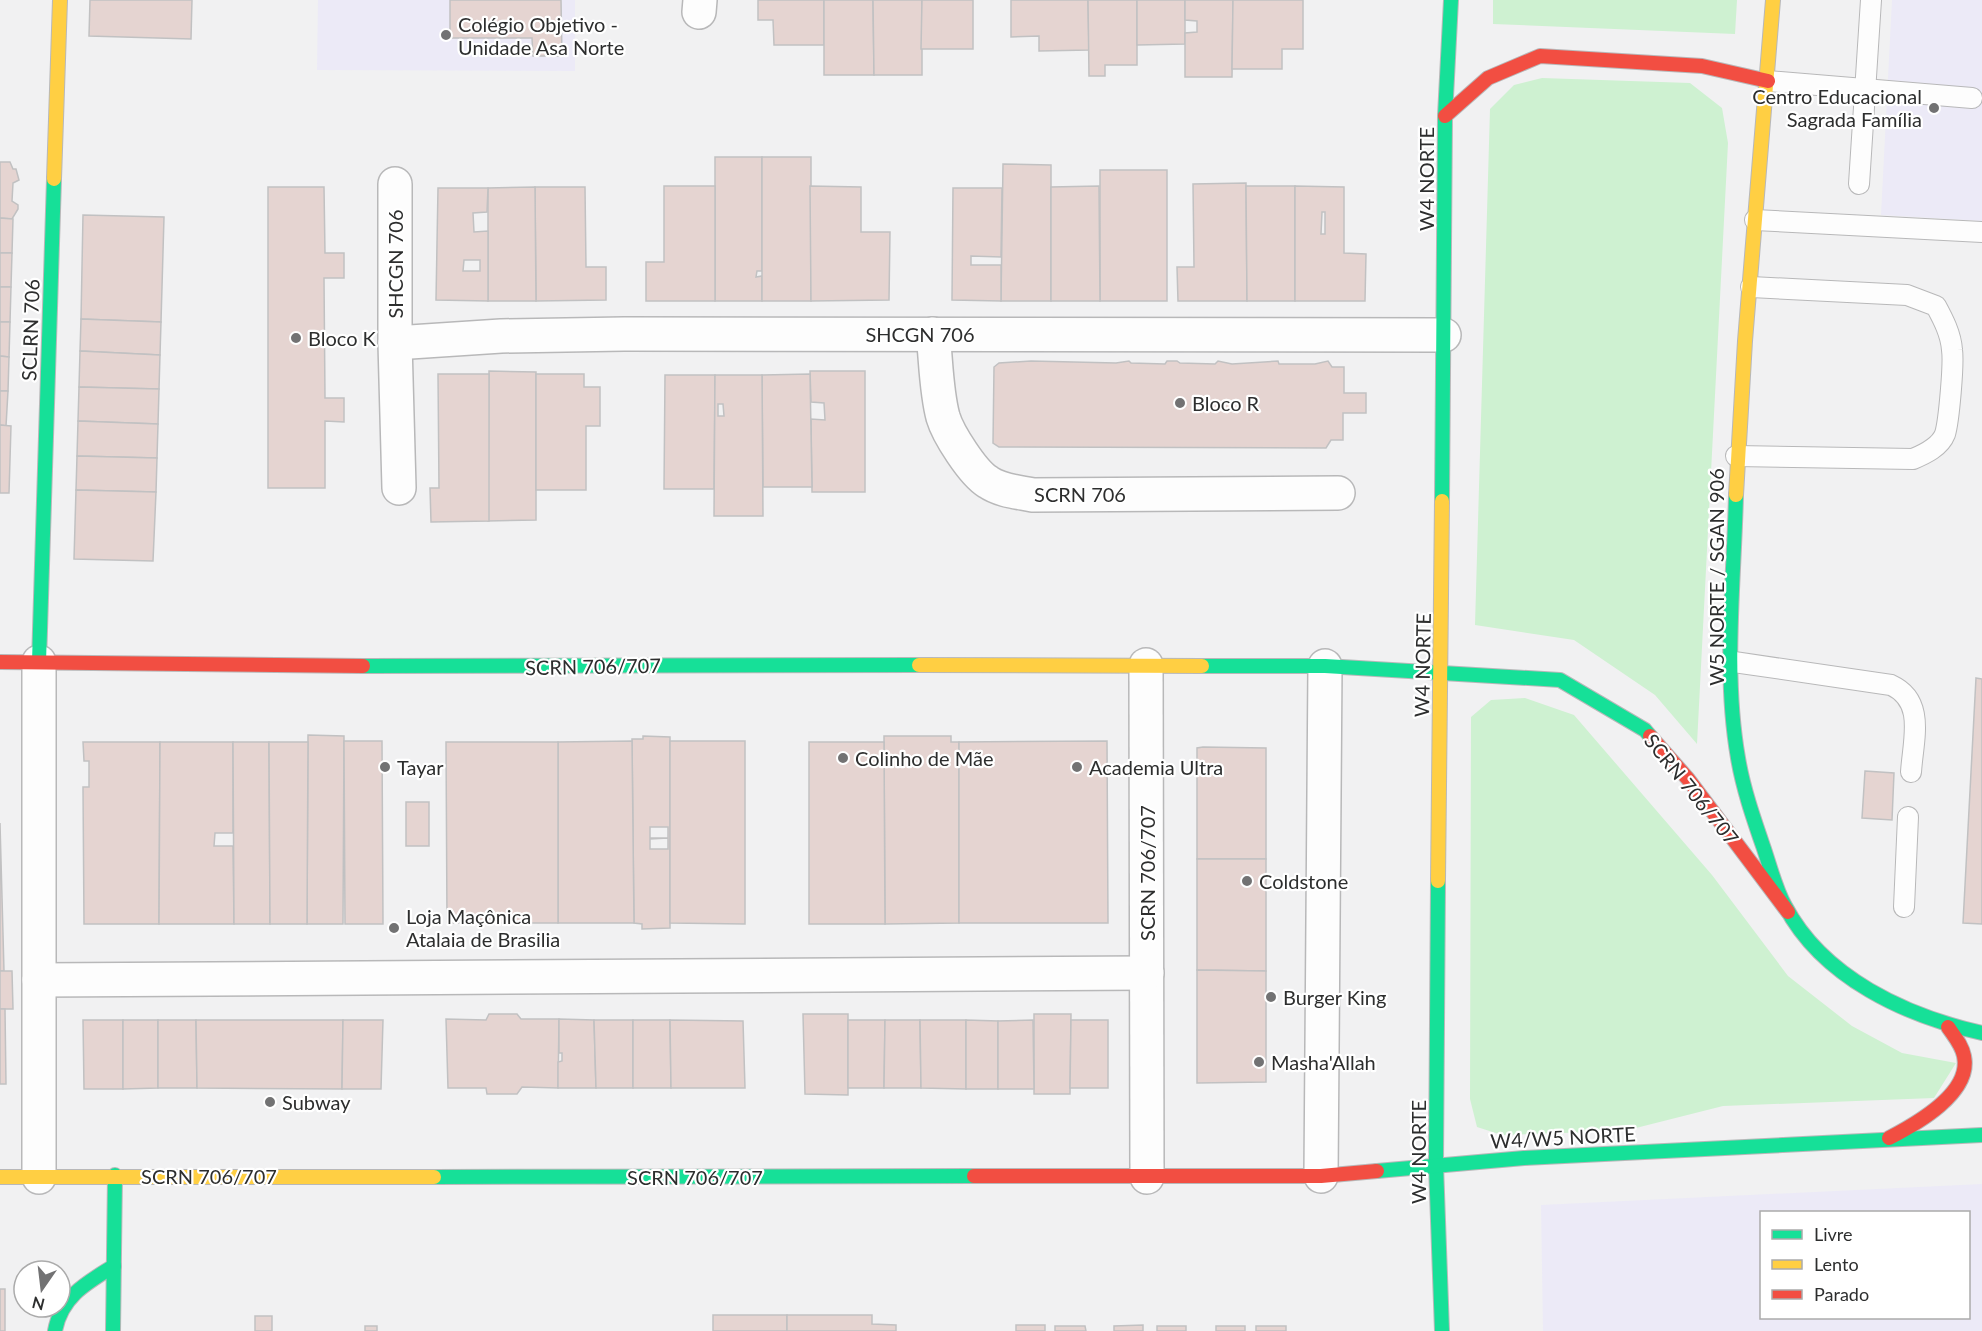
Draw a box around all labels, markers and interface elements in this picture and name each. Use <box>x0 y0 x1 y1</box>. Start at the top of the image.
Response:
place label: Colégio Objetivo - Unidade Asa Norte <box>458 12 624 59</box>
marker: Colégio Objetivo - Unidade Asa Norte <box>439 28 453 42</box>
place label: Centro Educacional Sagrada Família <box>1752 84 1922 131</box>
marker: Centro Educacional Sagrada Família <box>1927 101 1941 115</box>
street label: W4 NORTE <box>1414 127 1438 231</box>
street label: SHCGN 706 <box>383 210 407 319</box>
street label: SCLRN 706 <box>16 279 44 381</box>
street label: SHCGN 706 <box>866 322 975 346</box>
place label: Bloco K <box>308 326 377 350</box>
marker: Bloco K <box>289 331 303 345</box>
place label: Bloco R <box>1192 391 1260 415</box>
marker: Bloco R <box>1173 396 1187 410</box>
street label: W5 NORTE / SGAN 906 <box>1704 468 1728 686</box>
street label: SCRN 706 <box>1034 482 1126 506</box>
street label: W4 NORTE <box>1409 613 1435 717</box>
street label: SCRN 706/707 <box>525 653 661 679</box>
street label: SCRN 706/707 <box>1640 729 1744 849</box>
place label: Colinho de Mãe <box>855 746 993 770</box>
marker: Colinho de Mãe <box>836 751 850 765</box>
place label: Tayar <box>397 755 444 779</box>
place label: Academia Ultra <box>1089 755 1223 779</box>
marker: Tayar <box>378 760 392 774</box>
marker: Academia Ultra <box>1070 760 1084 774</box>
street label: SCRN 706/707 <box>1135 805 1159 941</box>
place label: Coldstone <box>1259 869 1348 893</box>
marker: Coldstone <box>1240 874 1254 888</box>
place label: Loja Maçônica Atalaia de Brasilia <box>406 904 560 951</box>
marker: Loja Maçônica Atalaia de Brasilia <box>387 921 401 935</box>
place label: Burger King <box>1283 985 1386 1009</box>
marker: Burger King <box>1264 990 1278 1004</box>
place label: Masha'Allah <box>1271 1050 1376 1074</box>
marker: Masha'Allah <box>1252 1055 1266 1069</box>
place label: Subway <box>282 1090 351 1114</box>
marker: Subway <box>263 1095 277 1109</box>
street label: W4 NORTE <box>1406 1100 1430 1204</box>
street label: W4/W5 NORTE <box>1490 1121 1636 1153</box>
street label: SCRN 706/707 <box>141 1164 277 1188</box>
street label: SCRN 706/707 <box>627 1165 763 1189</box>
legend <box>1760 1211 1970 1319</box>
text: Livre <box>1814 1223 1853 1245</box>
text: Lento <box>1814 1253 1859 1275</box>
north arrow <box>12 1259 72 1319</box>
text: Parado <box>1814 1283 1869 1305</box>
text: N <box>30 1293 47 1315</box>

